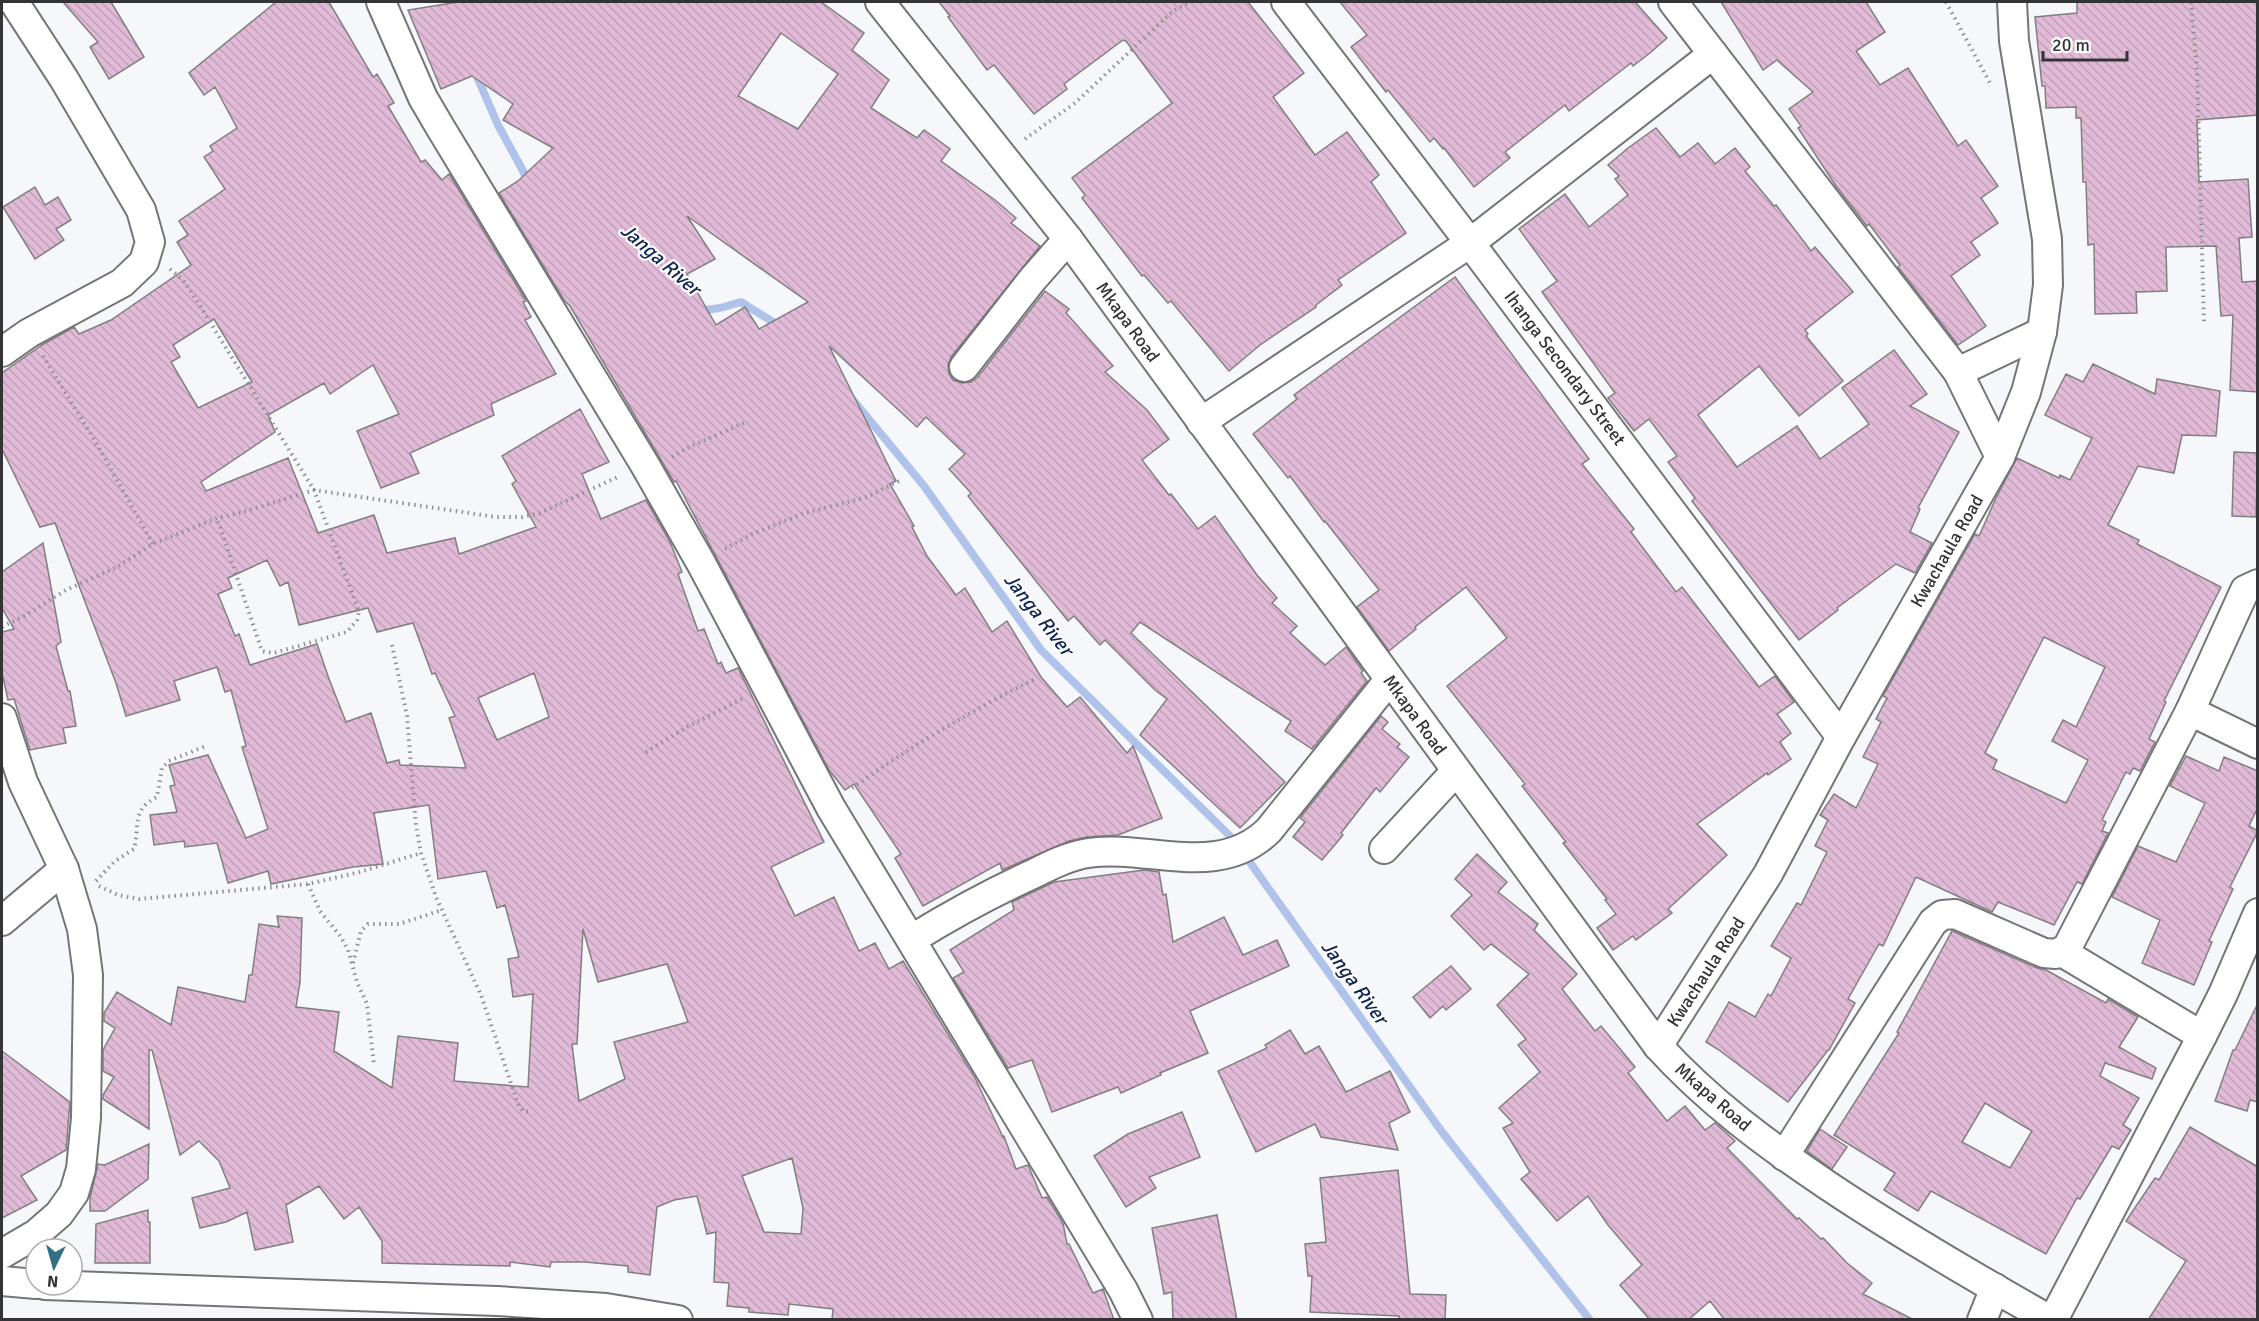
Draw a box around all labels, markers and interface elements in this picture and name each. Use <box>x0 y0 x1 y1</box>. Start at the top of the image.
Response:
scale bar <box>2043 24 2127 62</box>
text: 20 m <box>2052 34 2090 56</box>
water label: Janga River <box>615 218 708 303</box>
street label: Mkapa Road <box>1092 278 1164 366</box>
street label: Ihanga Secondary Street <box>1500 286 1630 450</box>
street label: Kwachaula Road <box>1906 491 1988 611</box>
water label: Janga River <box>999 568 1080 663</box>
street label: Mkapa Road <box>1379 671 1451 759</box>
street label: Kwachaula Road <box>1662 913 1750 1031</box>
water label: Janga River <box>1316 935 1395 1031</box>
street label: Mkapa Road <box>1670 1058 1756 1136</box>
north arrow <box>24 1237 84 1297</box>
text: N <box>46 1270 59 1291</box>

